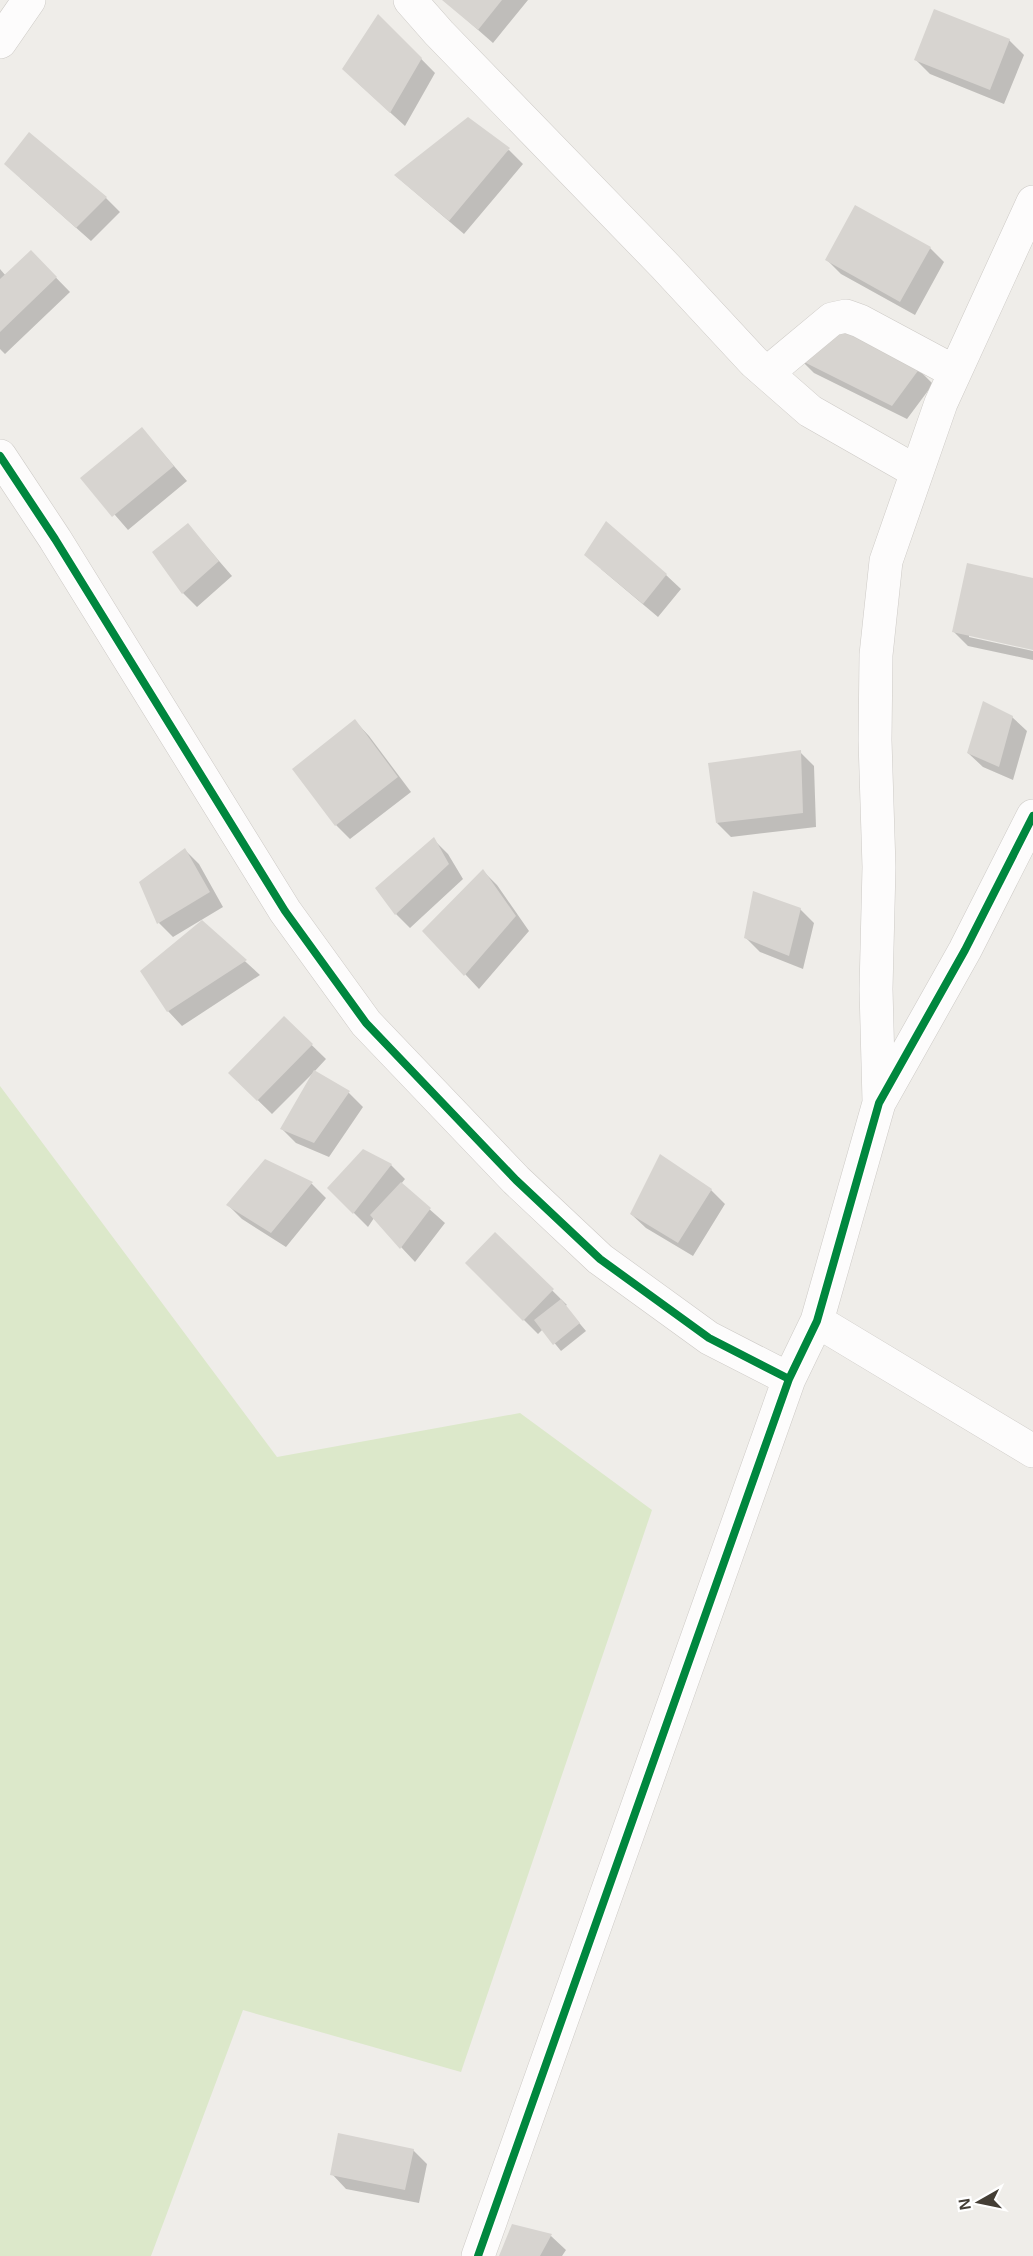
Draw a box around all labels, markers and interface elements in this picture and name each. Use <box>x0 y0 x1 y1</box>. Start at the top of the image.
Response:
north arrow <box>949 2172 1009 2232</box>
text: N <box>955 2197 974 2211</box>

